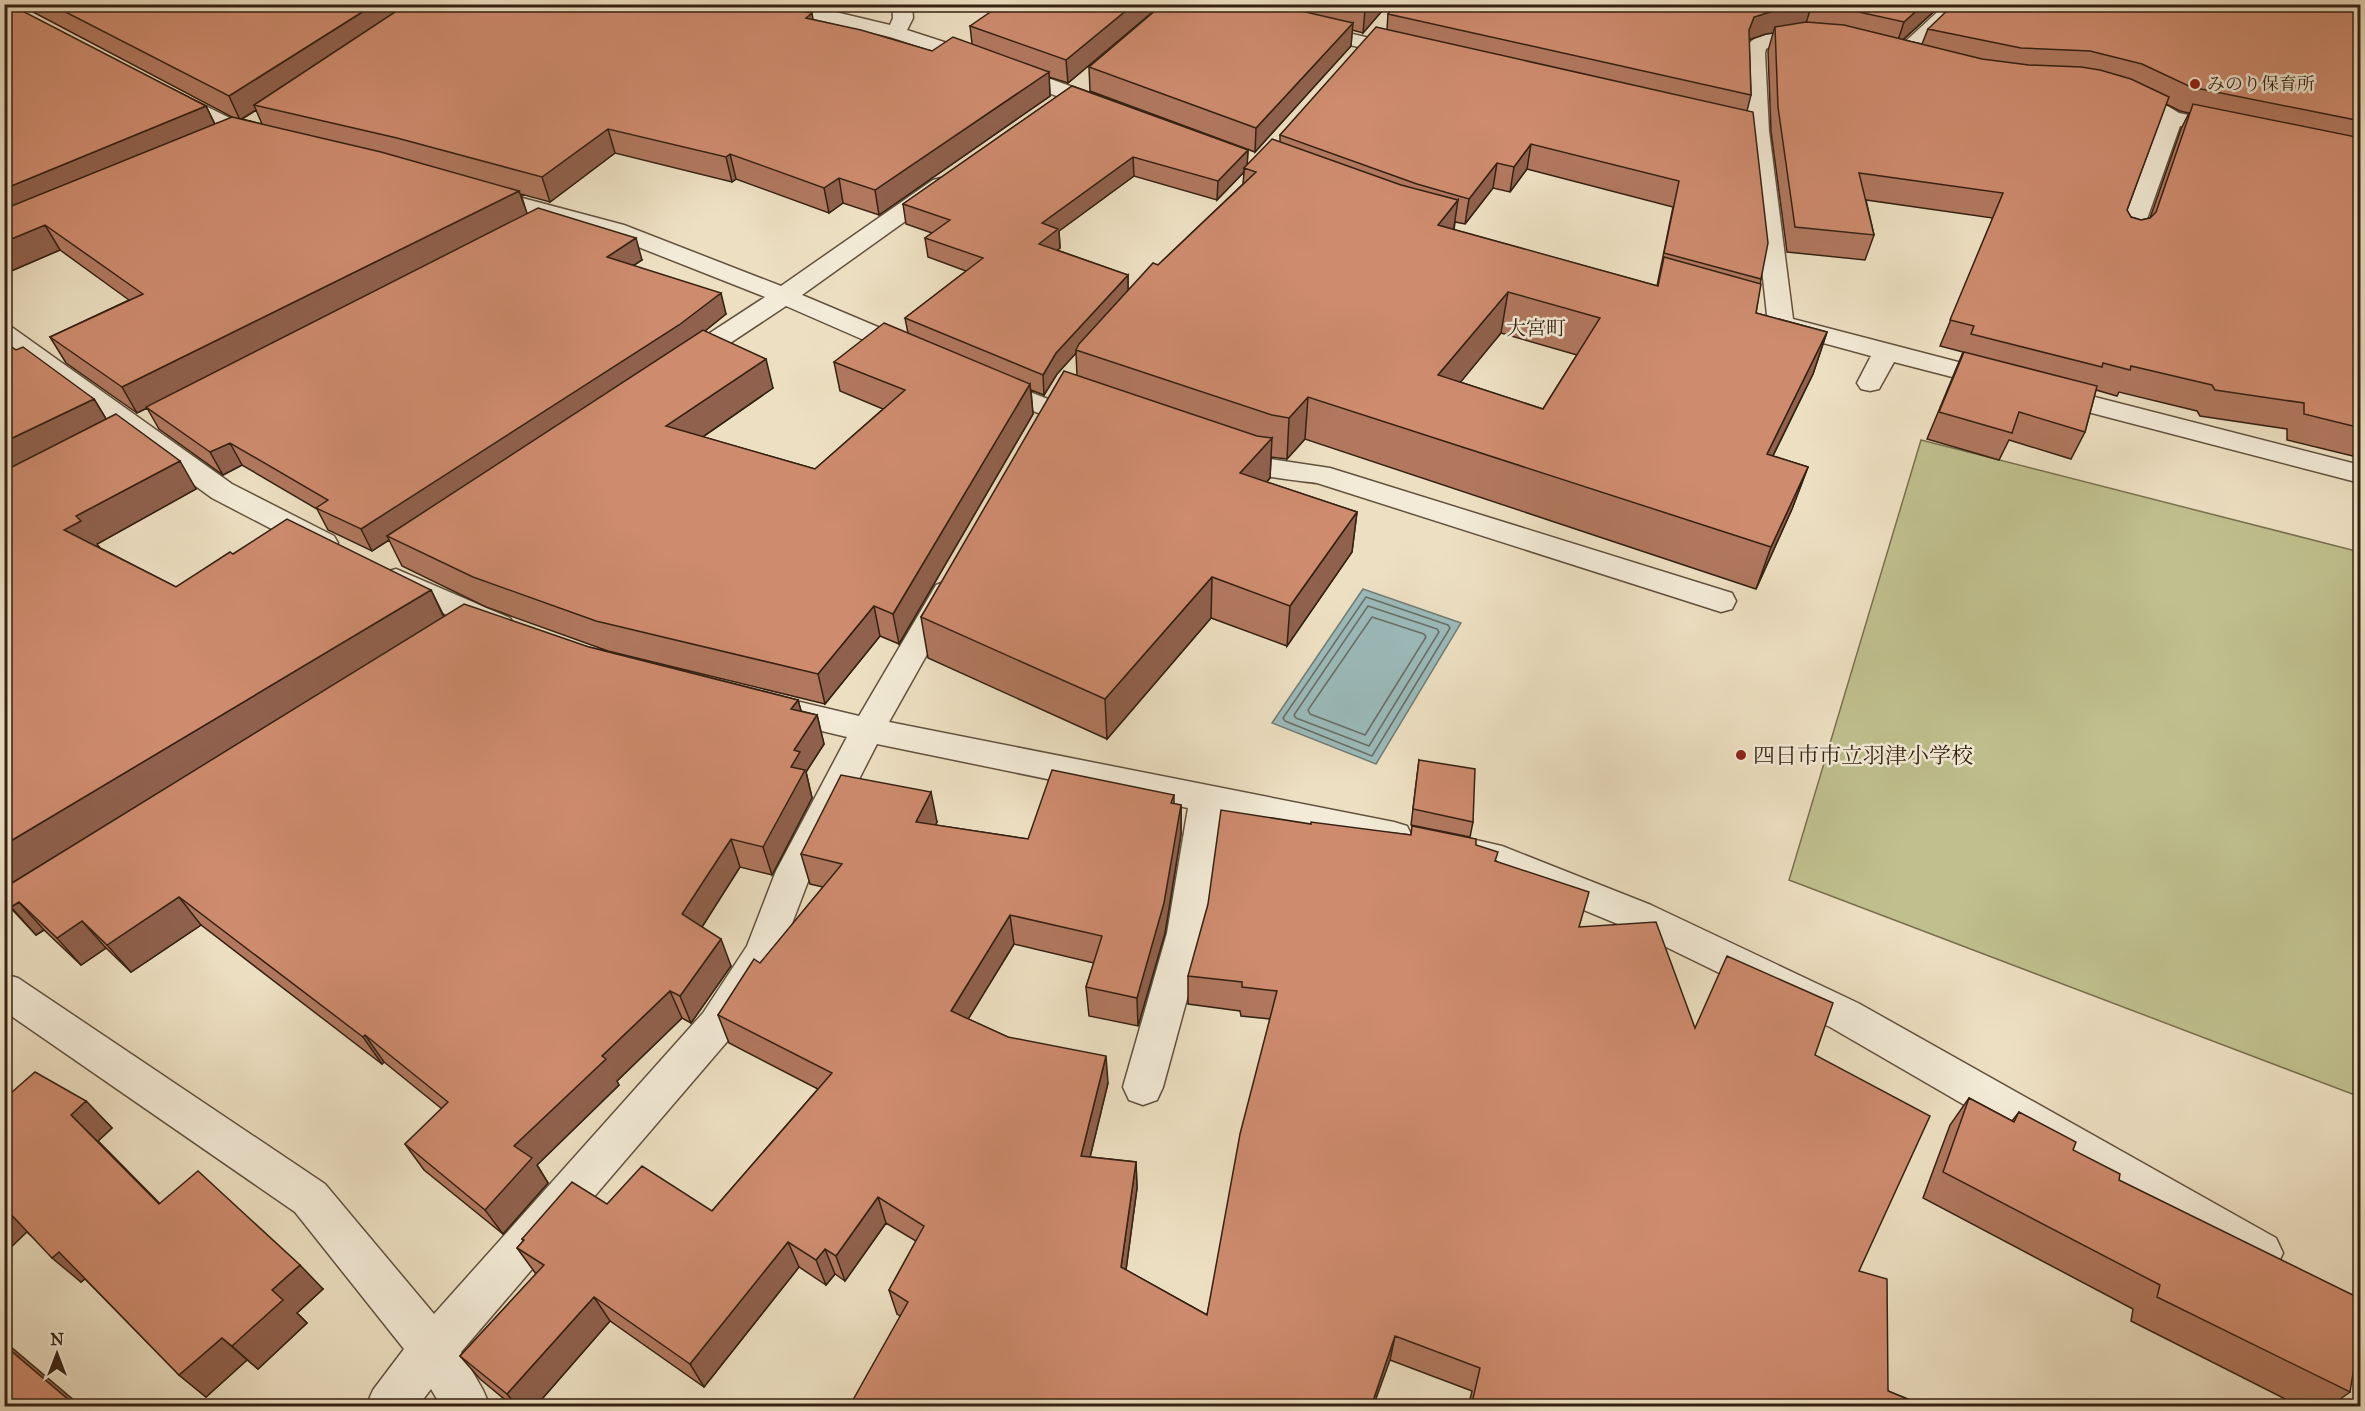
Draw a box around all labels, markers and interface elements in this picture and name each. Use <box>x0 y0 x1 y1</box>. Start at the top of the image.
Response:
place label: みのり保育所 <box>2207 73 2315 95</box>
marker: みのり保育所 <box>2188 77 2202 91</box>
district label: 大宮町 <box>1506 316 1566 340</box>
place label: 四日市市立羽津小学校 <box>1753 742 1973 769</box>
marker: 四日市市立羽津小学校 <box>1734 748 1748 762</box>
north arrow <box>27 1324 87 1384</box>
text: N <box>50 1330 64 1349</box>

